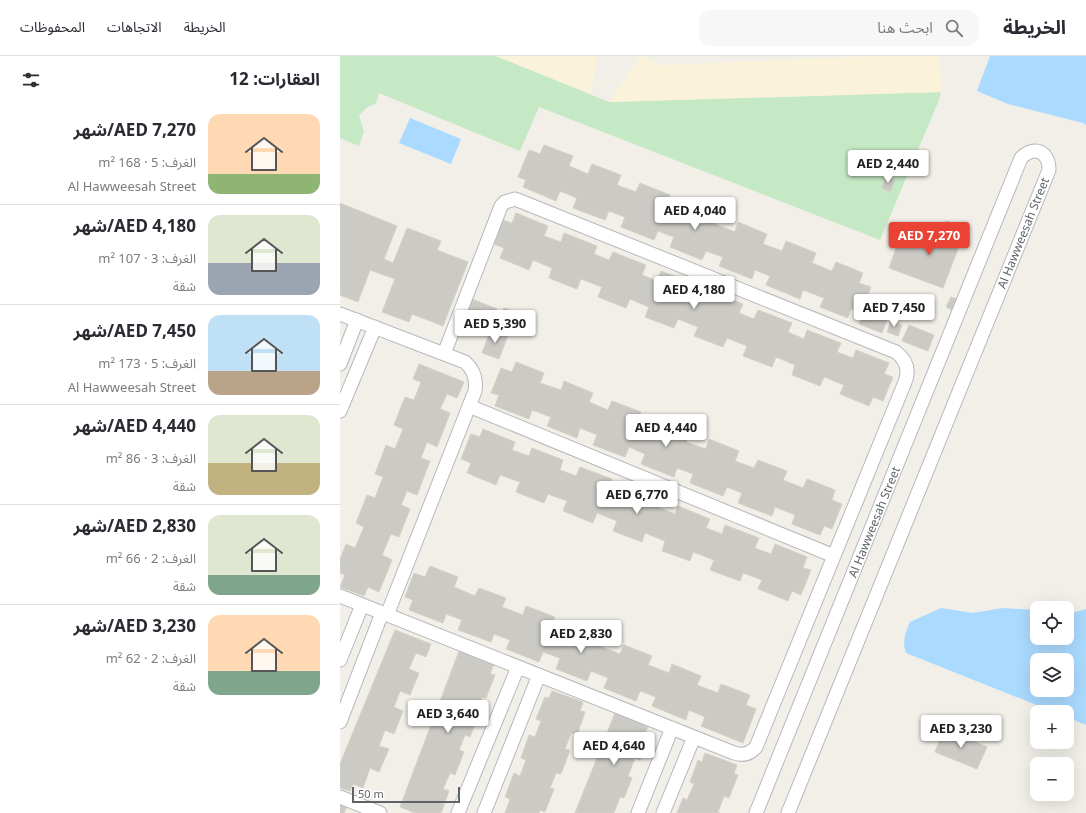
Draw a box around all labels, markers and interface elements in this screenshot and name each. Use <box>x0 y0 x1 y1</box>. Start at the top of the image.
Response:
search box <box>699 10 979 46</box>
text: الخريطة <box>1003 14 1066 40</box>
text: المحفوظات <box>20 17 85 36</box>
text: الاتجاهات <box>107 17 162 36</box>
text: الخريطة <box>184 17 226 36</box>
text: ابحث هنا <box>877 17 933 37</box>
icon: search <box>943 17 965 39</box>
text: العقارات: 12 <box>229 67 320 90</box>
icon: filters <box>20 69 42 91</box>
text: AED 7,270/شهر <box>74 118 196 141</box>
icon: home <box>240 130 288 178</box>
pin: AED 2,440 <box>842 150 934 184</box>
text: الغرف: 5 · 168 m² <box>98 153 196 171</box>
text: AED 2,440 <box>857 154 919 172</box>
street label: Al Hawweesah Street <box>993 174 1053 291</box>
text: Al Hawweesah Street <box>68 177 196 195</box>
pin: AED 4,040 <box>649 197 741 231</box>
text: AED 4,040 <box>664 201 726 219</box>
text: AED 4,180/شهر <box>74 214 196 237</box>
pin: AED 7,270 <box>883 222 975 256</box>
text: AED 7,270 <box>898 226 960 244</box>
icon: home <box>240 231 288 279</box>
text: الغرف: 3 · 107 m² <box>98 249 196 267</box>
pin: AED 4,180 <box>648 276 740 310</box>
text: شقة <box>173 277 196 295</box>
text: AED 4,180 <box>663 280 725 298</box>
pin: AED 7,450 <box>848 294 940 328</box>
text: AED 7,450 <box>863 298 925 316</box>
pin: AED 5,390 <box>449 310 541 344</box>
text: AED 5,390 <box>464 314 526 332</box>
text: AED 7,450/شهر <box>74 319 196 342</box>
icon: home <box>240 331 288 379</box>
text: الغرف: 5 · 173 m² <box>98 354 196 372</box>
text: Al Hawweesah Street <box>68 378 196 396</box>
text: AED 4,440/شهر <box>74 414 196 437</box>
pin: AED 4,440 <box>620 414 712 448</box>
text: AED 4,440 <box>635 418 697 436</box>
icon: home <box>240 431 288 479</box>
text: الغرف: 3 · 86 m² <box>106 449 196 467</box>
street label: Al Hawweesah Street <box>844 463 904 580</box>
text: شقة <box>173 477 196 495</box>
pin: AED 6,770 <box>591 481 683 515</box>
text: AED 6,770 <box>606 485 668 503</box>
text: AED 2,830/شهر <box>74 514 196 537</box>
icon: home <box>240 531 288 579</box>
text: الغرف: 2 · 66 m² <box>106 549 196 567</box>
text: شقة <box>173 577 196 595</box>
map controls <box>1030 601 1074 801</box>
button: locate <box>1030 601 1074 645</box>
text: AED 3,230/شهر <box>74 614 196 637</box>
pin: AED 2,830 <box>535 620 627 654</box>
text: AED 2,830 <box>550 624 612 642</box>
icon: home <box>240 631 288 679</box>
text: الغرف: 2 · 62 m² <box>106 649 196 667</box>
button: layers <box>1030 653 1074 697</box>
text: شقة <box>173 677 196 695</box>
pin: AED 3,640 <box>402 700 494 734</box>
text: AED 3,640 <box>417 704 479 722</box>
button: + <box>1030 705 1074 749</box>
pin: AED 3,230 <box>915 715 1007 749</box>
text: AED 3,230 <box>930 719 992 737</box>
pin: AED 4,640 <box>568 732 660 766</box>
text: AED 4,640 <box>583 736 645 754</box>
button: − <box>1030 757 1074 801</box>
scale bar <box>352 785 460 804</box>
text: 50 m <box>358 786 384 801</box>

